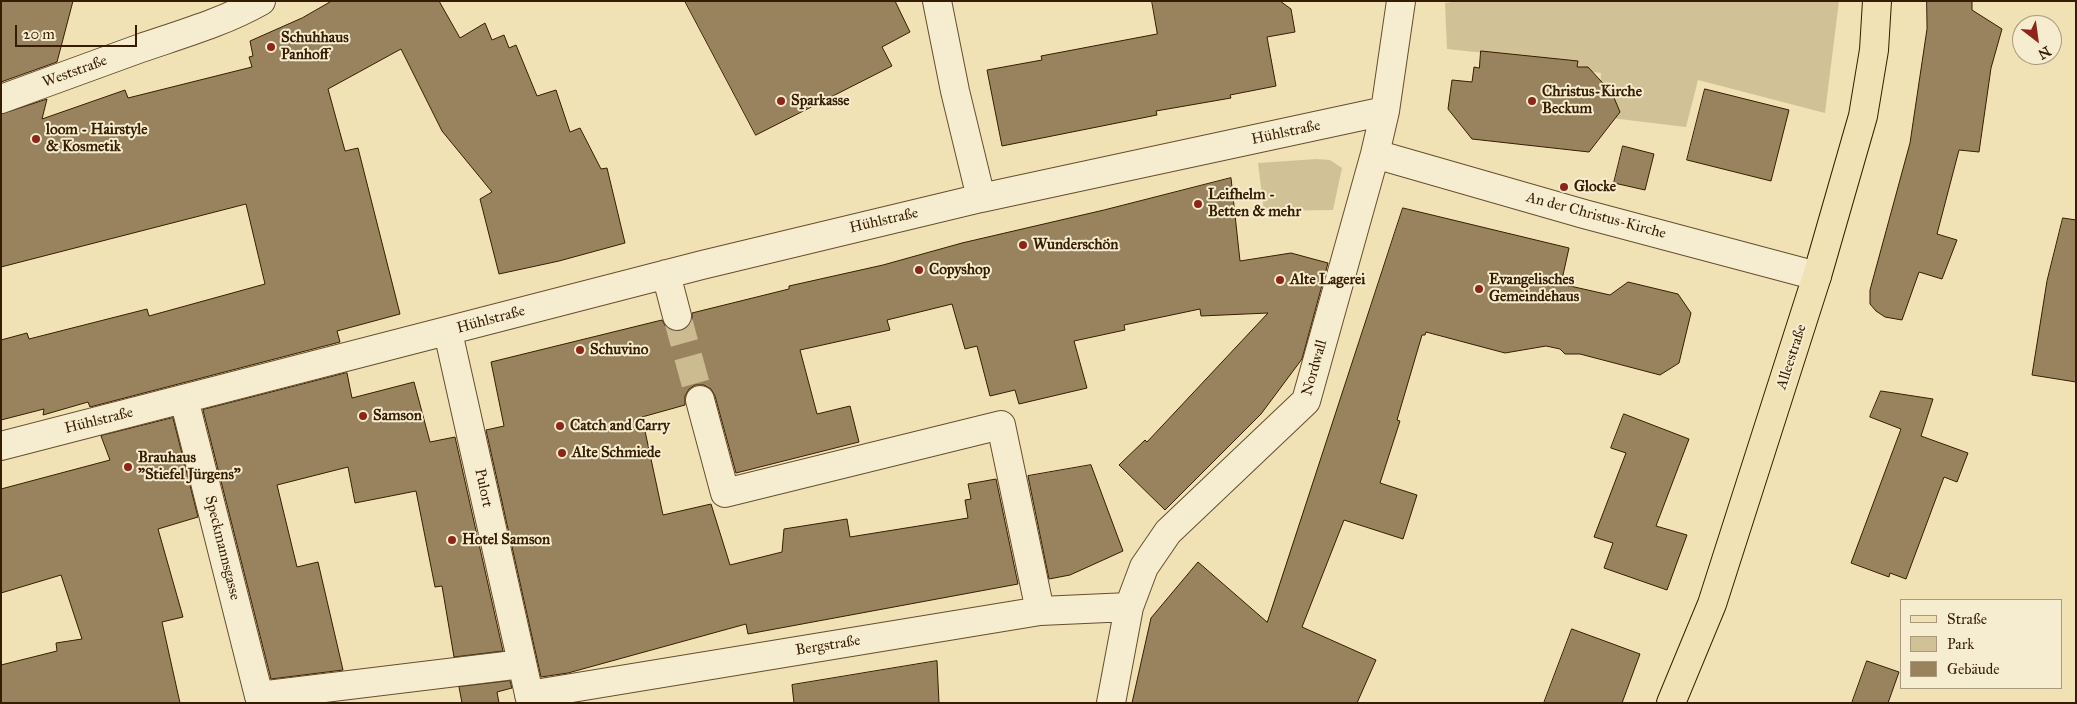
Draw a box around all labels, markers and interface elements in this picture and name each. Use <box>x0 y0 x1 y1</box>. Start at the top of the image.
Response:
scale bar <box>18 15 140 47</box>
north arrow <box>2012 15 2062 65</box>
text: 20 m <box>23 25 55 43</box>
place label: Schuhhaus Panhoff <box>281 29 349 64</box>
marker: Schuhhaus Panhoff <box>265 41 277 53</box>
text: N <box>2035 42 2054 63</box>
street label: Weststraße <box>40 52 110 92</box>
place label: Christus-Kirche Beckum <box>1542 83 1642 118</box>
place label: Sparkasse <box>791 92 849 110</box>
marker: Sparkasse <box>775 95 787 107</box>
marker: Christus-Kirche Beckum <box>1526 95 1538 107</box>
street label: Hühlstraße <box>1250 117 1322 149</box>
place label: loom - Hairstyle & Kosmetik <box>46 121 148 156</box>
marker: loom - Hairstyle & Kosmetik <box>30 133 42 145</box>
place label: Glocke <box>1574 178 1616 196</box>
marker: Glocke <box>1558 181 1570 193</box>
place label: Leifhelm - Betten & mehr <box>1208 186 1301 221</box>
street label: An der Christus-Kirche <box>1524 189 1668 243</box>
marker: Leifhelm - Betten & mehr <box>1192 198 1204 210</box>
street label: Hühlstraße <box>848 204 920 238</box>
place label: Wunderschön <box>1033 236 1118 254</box>
marker: Wunderschön <box>1017 239 1029 251</box>
place label: Copyshop <box>929 261 990 279</box>
marker: Copyshop <box>913 264 925 276</box>
place label: Alte Lagerei <box>1290 271 1365 289</box>
place label: Evangelisches Gemeindehaus <box>1489 271 1579 306</box>
marker: Alte Lagerei <box>1274 274 1286 286</box>
marker: Evangelisches Gemeindehaus <box>1473 283 1485 295</box>
street label: Hühlstraße <box>455 302 527 338</box>
street label: Alleestraße <box>1773 322 1811 392</box>
street label: Nordwall <box>1298 338 1332 398</box>
place label: Schuvino <box>590 341 648 359</box>
marker: Schuvino <box>574 344 586 356</box>
street label: Hühlstraße <box>63 404 135 438</box>
place label: Samson <box>373 407 422 425</box>
marker: Samson <box>357 410 369 422</box>
place label: Catch and Carry <box>570 417 670 435</box>
marker: Catch and Carry <box>554 420 566 432</box>
place label: Alte Schmiede <box>572 444 661 462</box>
marker: Alte Schmiede <box>556 447 568 459</box>
place label: Brauhaus "Stiefel Jürgens" <box>138 449 241 484</box>
marker: Brauhaus "Stiefel Jürgens" <box>122 461 134 473</box>
street label: Pulort <box>470 467 496 509</box>
street label: Speckmannsgasse <box>200 494 244 602</box>
place label: Hotel Samson <box>462 531 550 549</box>
marker: Hotel Samson <box>446 534 458 546</box>
legend <box>1900 599 2062 689</box>
text: Straße <box>1947 610 1987 628</box>
street label: Bergstraße <box>794 632 862 660</box>
text: Park <box>1947 635 1974 653</box>
text: Gebäude <box>1947 660 2000 678</box>

